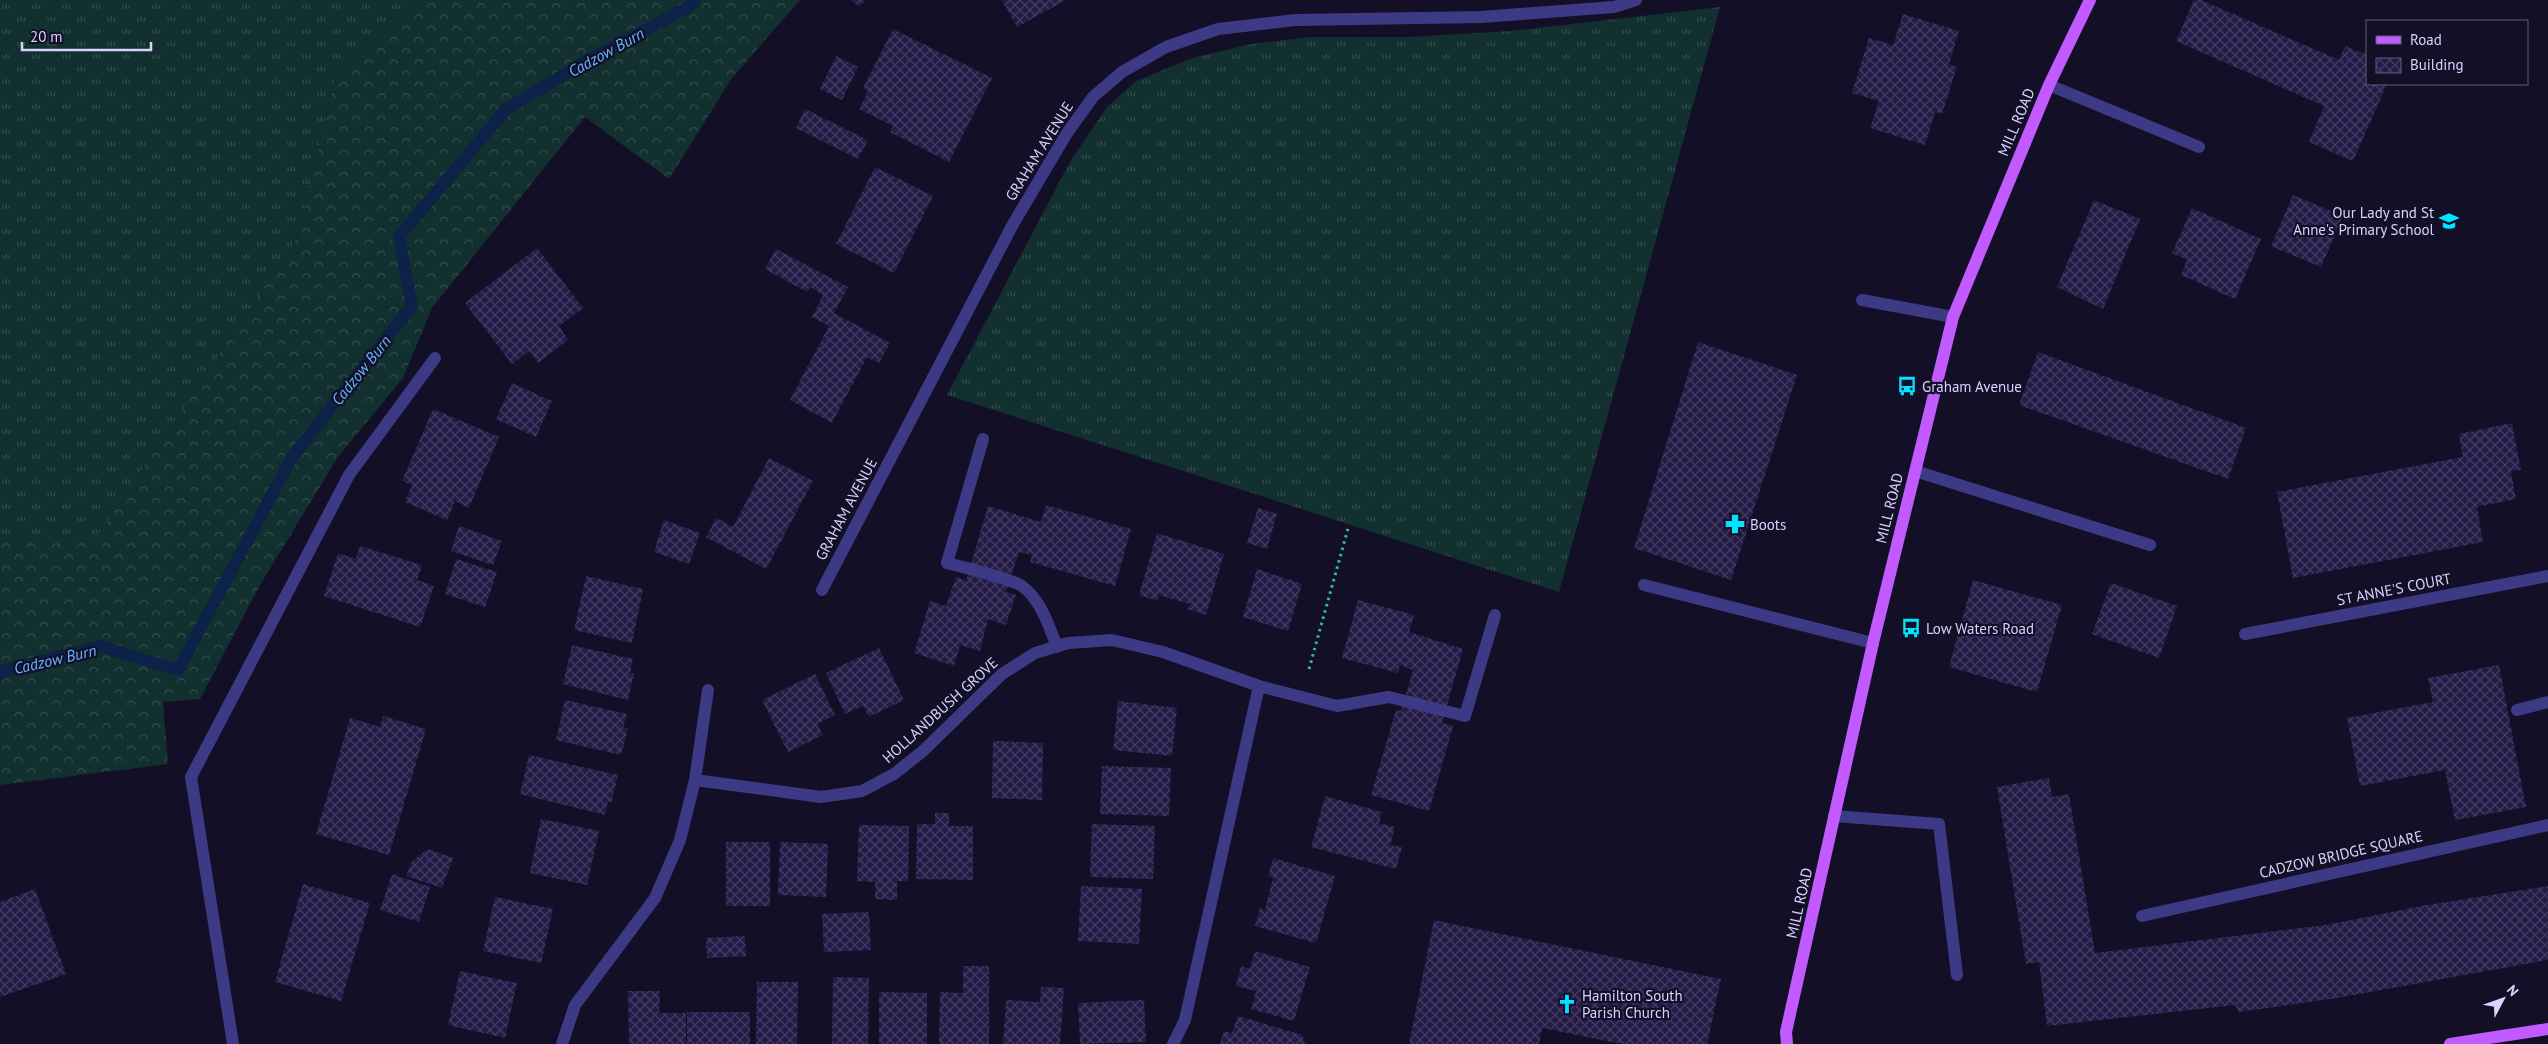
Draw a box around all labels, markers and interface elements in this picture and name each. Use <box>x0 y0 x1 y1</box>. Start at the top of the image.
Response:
scale bar <box>22 20 151 52</box>
legend <box>2366 20 2528 85</box>
water label: Cadzow Burn <box>564 23 648 81</box>
text: 20 m <box>30 27 63 46</box>
text: Road <box>2410 30 2442 49</box>
text: Building <box>2410 55 2464 74</box>
street label: MILL ROAD <box>1993 85 2039 159</box>
street label: GRAHAM AVENUE <box>1001 98 1077 204</box>
place label: Our Lady and St Anne's Primary School <box>2293 203 2435 239</box>
school or university icon: Our Lady and St Anne's Primary School <box>2438 210 2460 232</box>
water label: Cadzow Burn <box>327 331 395 409</box>
bus stop icon: Graham Avenue <box>1896 375 1918 397</box>
place label: Graham Avenue <box>1922 377 2022 396</box>
street label: GRAHAM AVENUE <box>811 455 881 563</box>
street label: MILL ROAD <box>1871 471 1907 545</box>
pharmacy icon: Boots <box>1724 513 1746 535</box>
place label: Boots <box>1750 515 1786 534</box>
street label: ST ANNE'S COURT <box>2335 568 2453 609</box>
bus stop icon: Low Waters Road <box>1900 617 1922 639</box>
place label: Low Waters Road <box>1926 619 2034 638</box>
water label: Cadzow Burn <box>12 640 98 678</box>
street label: HOLLANDBUSH GROVE <box>878 653 1002 767</box>
street label: CADZOW BRIDGE SQUARE <box>2257 826 2425 882</box>
street label: MILL ROAD <box>1782 866 1816 940</box>
north arrow <box>2478 974 2528 1024</box>
text: N <box>2503 981 2523 1000</box>
place label: Hamilton South Parish Church <box>1582 986 1683 1022</box>
church icon: Hamilton South Parish Church <box>1556 993 1578 1015</box>

